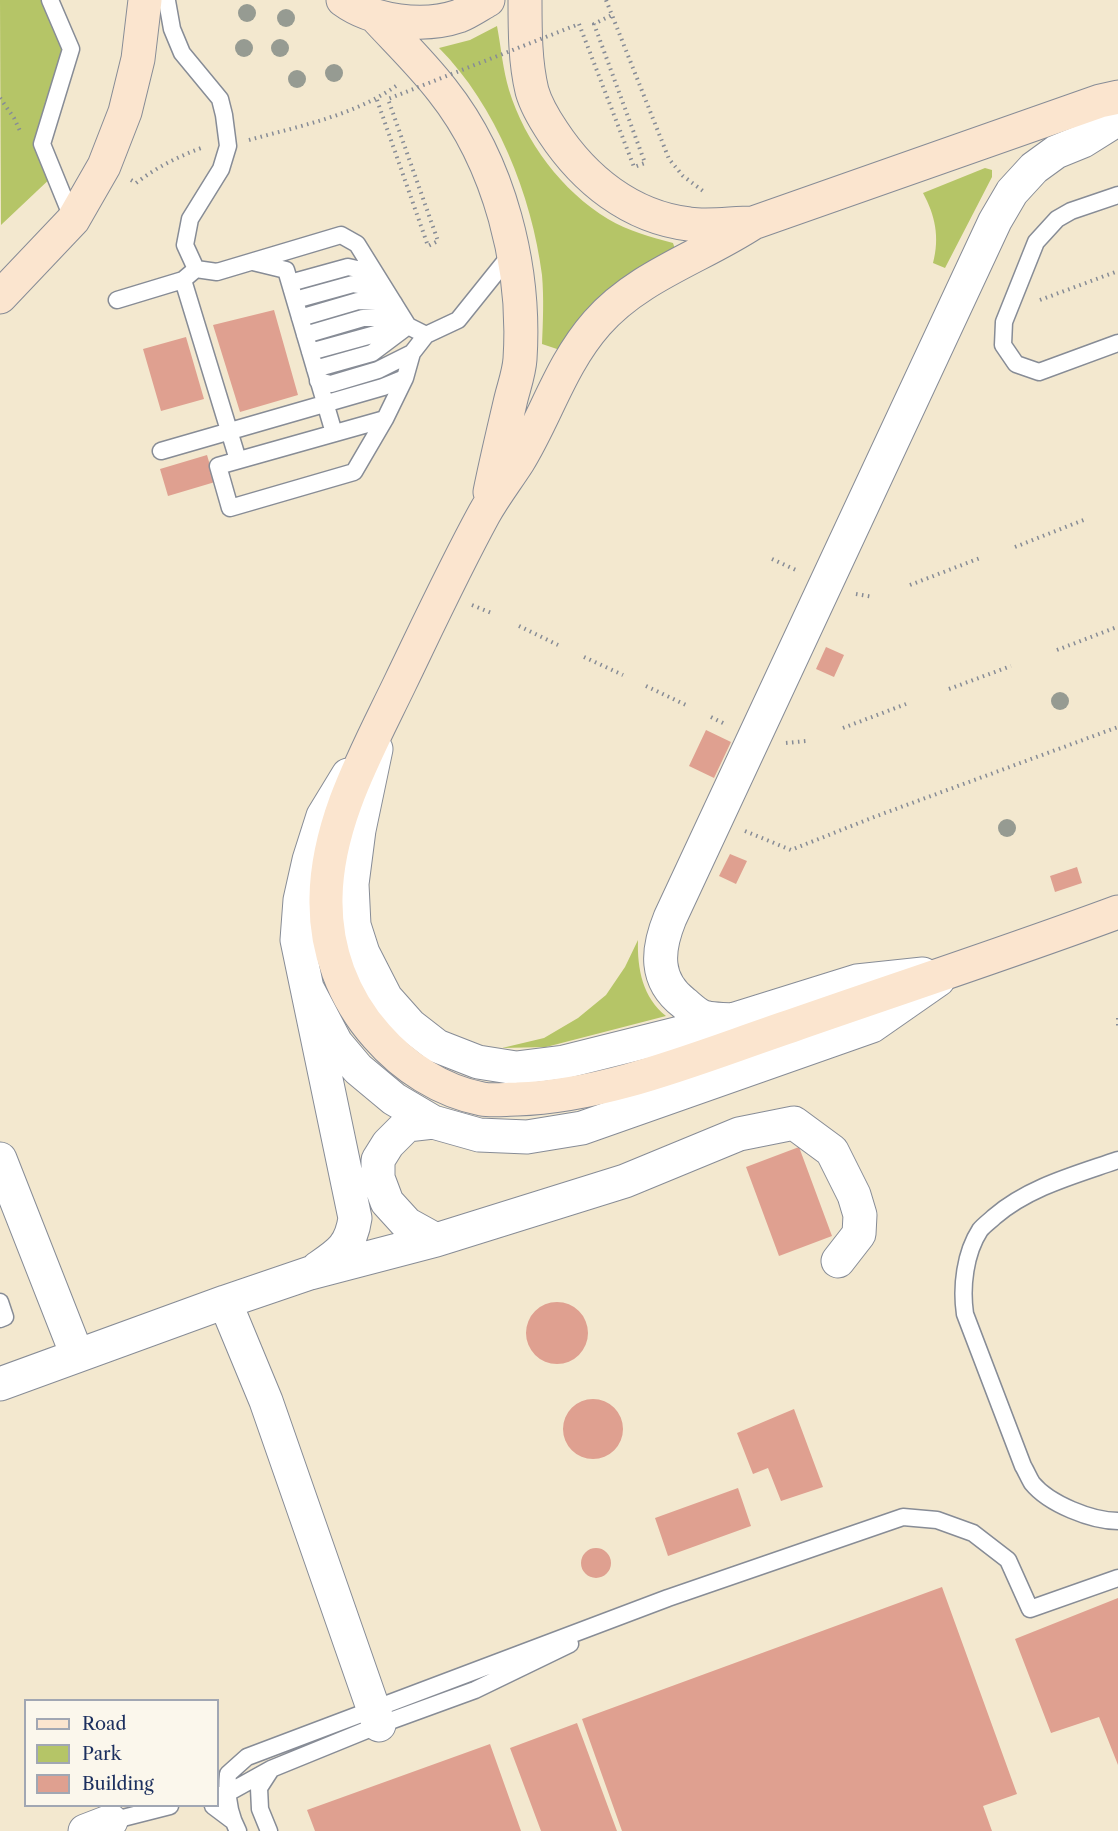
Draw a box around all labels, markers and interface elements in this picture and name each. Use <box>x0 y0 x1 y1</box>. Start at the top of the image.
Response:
legend <box>24 1699 219 1807</box>
text: Road <box>82 1713 127 1735</box>
text: Park <box>82 1743 121 1765</box>
text: Building <box>82 1773 154 1795</box>

